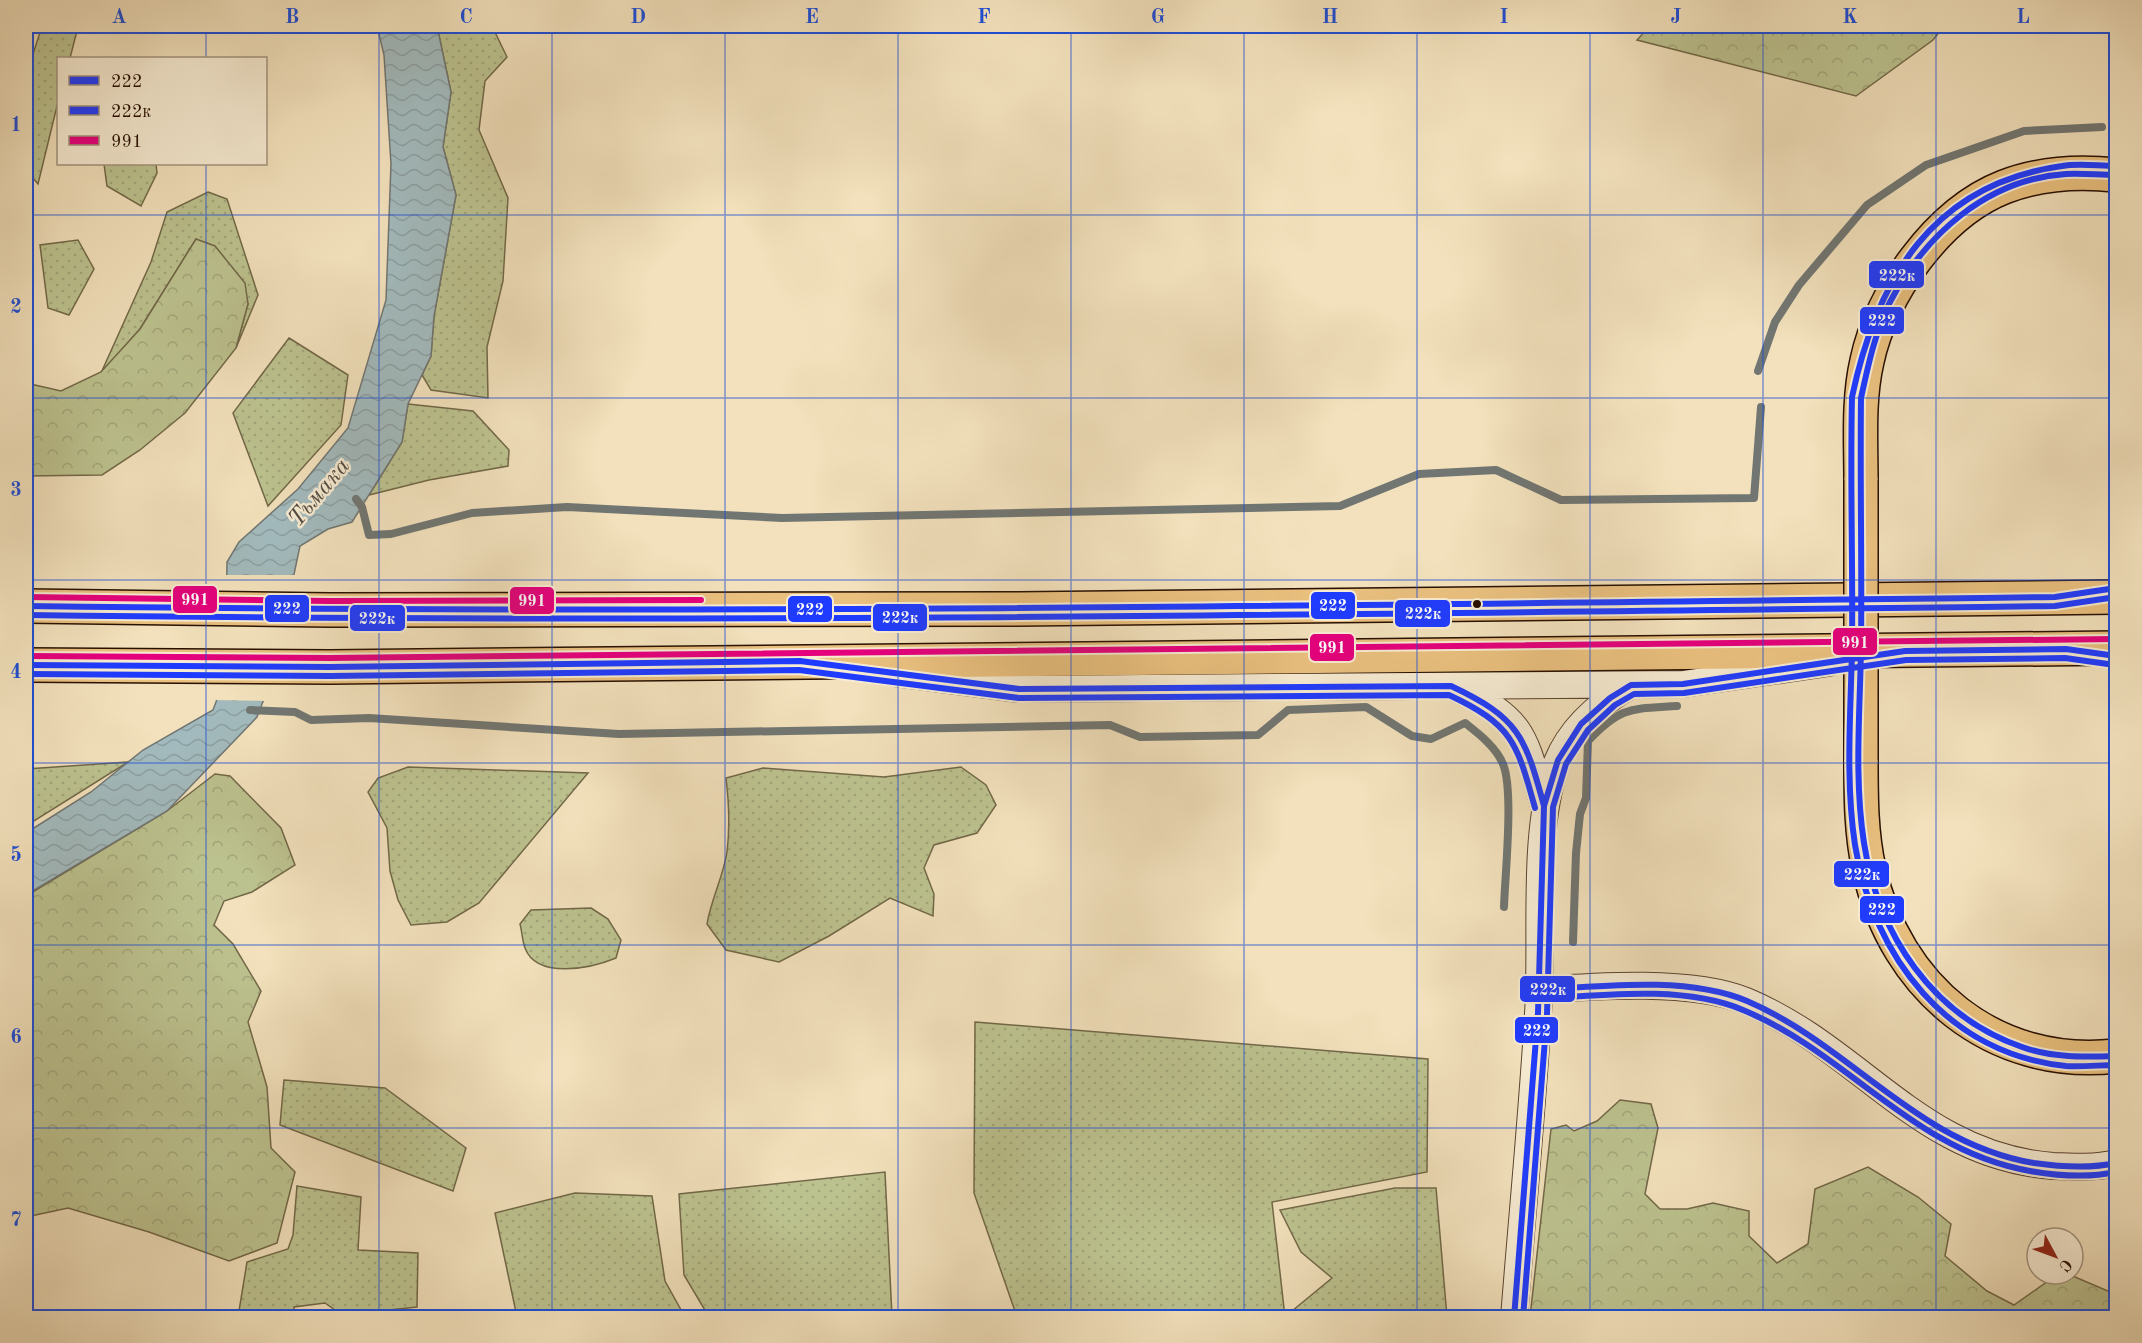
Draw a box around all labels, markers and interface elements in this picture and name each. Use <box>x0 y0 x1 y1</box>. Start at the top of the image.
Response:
text: A <box>111 8 127 28</box>
text: B <box>285 8 299 28</box>
text: C <box>459 8 473 28</box>
text: D <box>630 8 646 28</box>
text: E <box>805 8 819 28</box>
text: F <box>977 8 991 28</box>
text: G <box>1151 8 1165 28</box>
text: H <box>1322 8 1338 28</box>
text: I <box>1500 8 1508 28</box>
text: J <box>1671 8 1682 28</box>
text: K <box>1842 8 1858 28</box>
text: L <box>2016 8 2030 28</box>
legend <box>57 57 267 165</box>
text: 222 <box>111 73 142 91</box>
text: 222к <box>111 103 151 121</box>
text: 1 <box>10 116 22 136</box>
text: 991 <box>111 133 142 151</box>
line badge: 222к <box>1868 260 1925 289</box>
text: 222к <box>1879 269 1916 285</box>
text: 2 <box>10 298 22 318</box>
line badge: 222 <box>1859 306 1905 335</box>
text: 222 <box>1868 314 1896 330</box>
water label: Тьмака <box>285 454 355 532</box>
text: 3 <box>10 481 22 501</box>
line badge: 991 <box>172 585 218 614</box>
line badge: 991 <box>509 586 555 615</box>
line badge: 222 <box>1310 591 1356 620</box>
text: 991 <box>181 593 209 609</box>
line badge: 222 <box>264 594 310 623</box>
text: 991 <box>518 594 546 610</box>
line badge: 222 <box>787 595 833 623</box>
unlabelled marker <box>1471 598 1483 610</box>
text: 222 <box>1319 599 1347 615</box>
line badge: 222к <box>1394 599 1451 628</box>
text: 222 <box>273 602 301 618</box>
text: 222 <box>796 603 824 619</box>
line badge: 222к <box>872 603 928 632</box>
line badge: 222к <box>349 604 406 632</box>
text: 222к <box>1405 607 1442 623</box>
text: 222к <box>882 611 919 627</box>
text: 222к <box>359 612 396 628</box>
line badge: 991 <box>1832 627 1878 656</box>
line badge: 991 <box>1309 633 1355 662</box>
text: 991 <box>1841 636 1869 652</box>
text: 991 <box>1318 641 1346 657</box>
text: 4 <box>10 663 22 683</box>
text: 5 <box>10 845 22 866</box>
line badge: 222к <box>1833 860 1890 888</box>
text: 222к <box>1844 868 1881 884</box>
line badge: 222 <box>1859 895 1905 924</box>
text: 222 <box>1868 903 1896 919</box>
line badge: 222к <box>1519 975 1576 1003</box>
text: 222к <box>1530 983 1567 999</box>
line badge: 222 <box>1514 1016 1559 1044</box>
text: 222 <box>1523 1024 1551 1040</box>
text: 6 <box>10 1028 22 1048</box>
text: 7 <box>10 1211 22 1231</box>
north arrow <box>2025 1226 2085 1286</box>
text: С <box>2055 1255 2074 1274</box>

